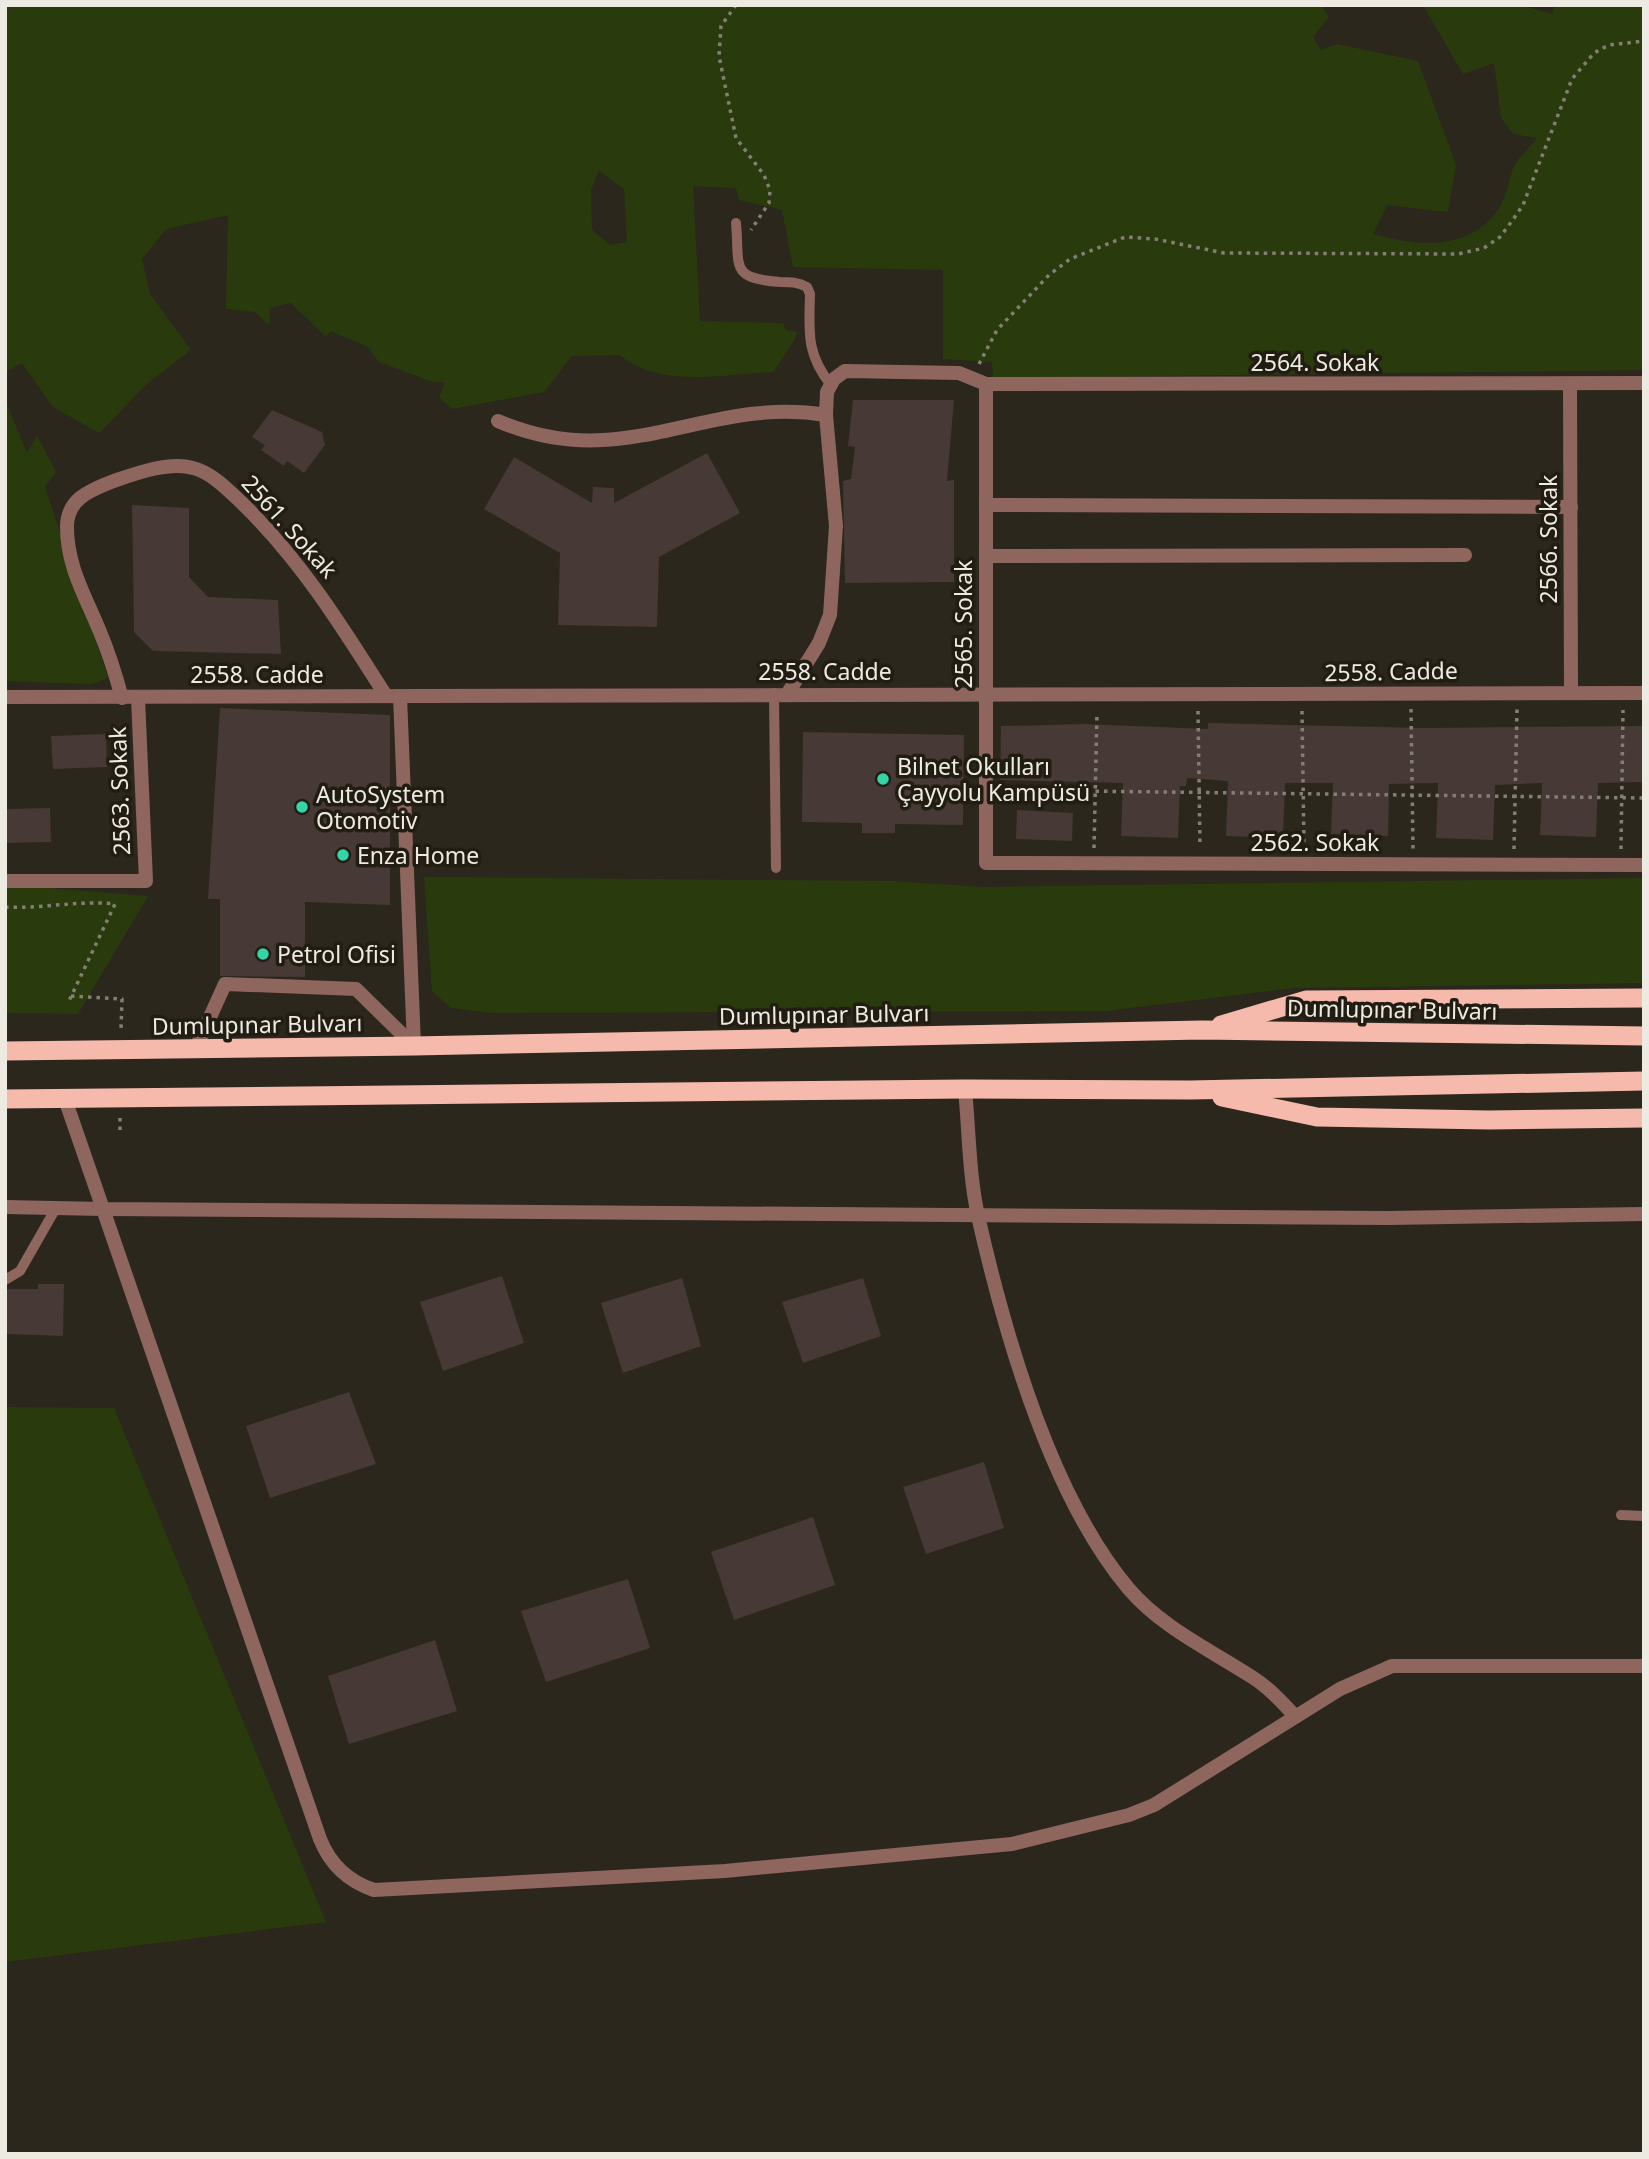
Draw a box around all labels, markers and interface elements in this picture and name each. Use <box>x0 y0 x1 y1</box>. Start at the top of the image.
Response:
street label: 2564. Sokak <box>1251 346 1380 378</box>
street label: 2561. Sokak <box>235 467 345 585</box>
street label: 2566. Sokak <box>1532 474 1564 603</box>
street label: 2565. Sokak <box>947 559 979 688</box>
street label: 2558. Cadde <box>1324 654 1458 688</box>
street label: 2558. Cadde <box>758 655 892 687</box>
street label: 2558. Cadde <box>190 658 324 690</box>
street label: 2563. Sokak <box>101 725 137 856</box>
place label: Bilnet Okulları Çayyolu Kampüsü <box>897 750 1090 808</box>
marker: Bilnet Okulları Çayyolu Kampüsü <box>875 771 891 787</box>
place label: AutoSystem Otomotiv <box>316 778 445 836</box>
marker: AutoSystem Otomotiv <box>294 799 310 815</box>
street label: 2562. Sokak <box>1251 826 1380 858</box>
place label: Enza Home <box>357 839 479 871</box>
marker: Enza Home <box>335 847 351 863</box>
place label: Petrol Ofisi <box>277 938 396 970</box>
marker: Petrol Ofisi <box>255 946 271 962</box>
street label: Dumlupınar Bulvarı <box>1287 991 1497 1027</box>
street label: Dumlupınar Bulvarı <box>719 996 929 1032</box>
street label: Dumlupınar Bulvarı <box>152 1006 362 1042</box>

